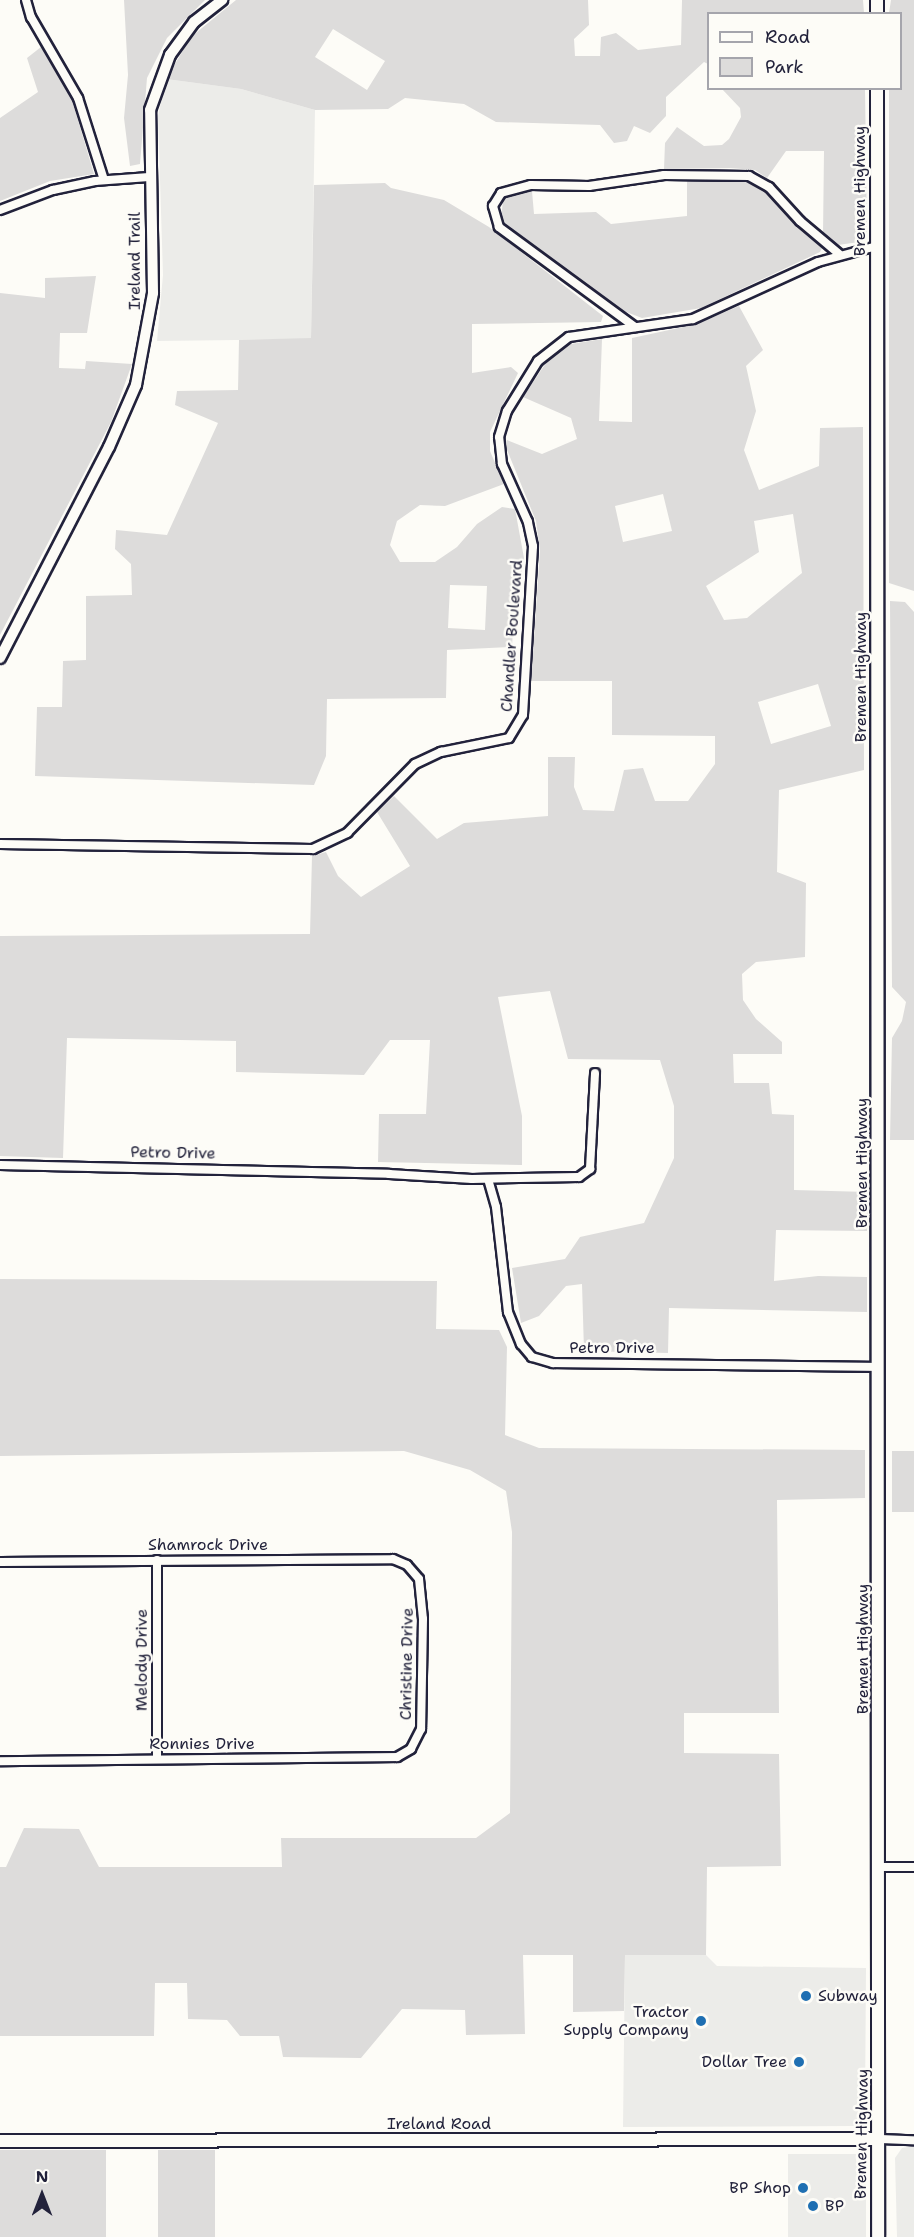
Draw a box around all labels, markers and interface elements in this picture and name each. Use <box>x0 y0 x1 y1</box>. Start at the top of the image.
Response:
legend <box>707 12 902 90</box>
text: Road <box>765 25 810 49</box>
text: Park <box>765 55 804 79</box>
street label: Bremen Highway <box>850 126 870 256</box>
street label: Ireland Trail <box>125 212 145 310</box>
street label: Chandler Boulevard <box>497 559 527 713</box>
street label: Bremen Highway <box>851 612 871 742</box>
street label: Bremen Highway <box>852 1098 872 1228</box>
street label: Petro Drive <box>130 1143 216 1163</box>
street label: Petro Drive <box>569 1338 655 1358</box>
street label: Shamrock Drive <box>148 1535 268 1555</box>
street label: Bremen Highway <box>853 1584 873 1714</box>
street label: Christine Drive <box>396 1608 418 1720</box>
street label: Melody Drive <box>132 1609 152 1711</box>
street label: Ronnies Drive <box>149 1734 255 1754</box>
place label: Subway <box>818 1986 878 2006</box>
marker: Subway <box>799 1989 813 2003</box>
place label: Tractor Supply Company <box>563 2002 689 2040</box>
marker: Tractor Supply Company <box>694 2014 708 2028</box>
place label: Dollar Tree <box>702 2052 787 2072</box>
marker: Dollar Tree <box>792 2055 806 2069</box>
street label: Bremen Highway <box>851 2069 873 2199</box>
street label: Ireland Road <box>387 2114 491 2134</box>
north arrow <box>12 2165 72 2225</box>
text: N <box>36 2166 48 2187</box>
place label: BP Shop <box>729 2178 791 2198</box>
marker: BP Shop <box>796 2181 810 2195</box>
place label: BP <box>825 2196 844 2216</box>
marker: BP <box>806 2199 820 2213</box>

